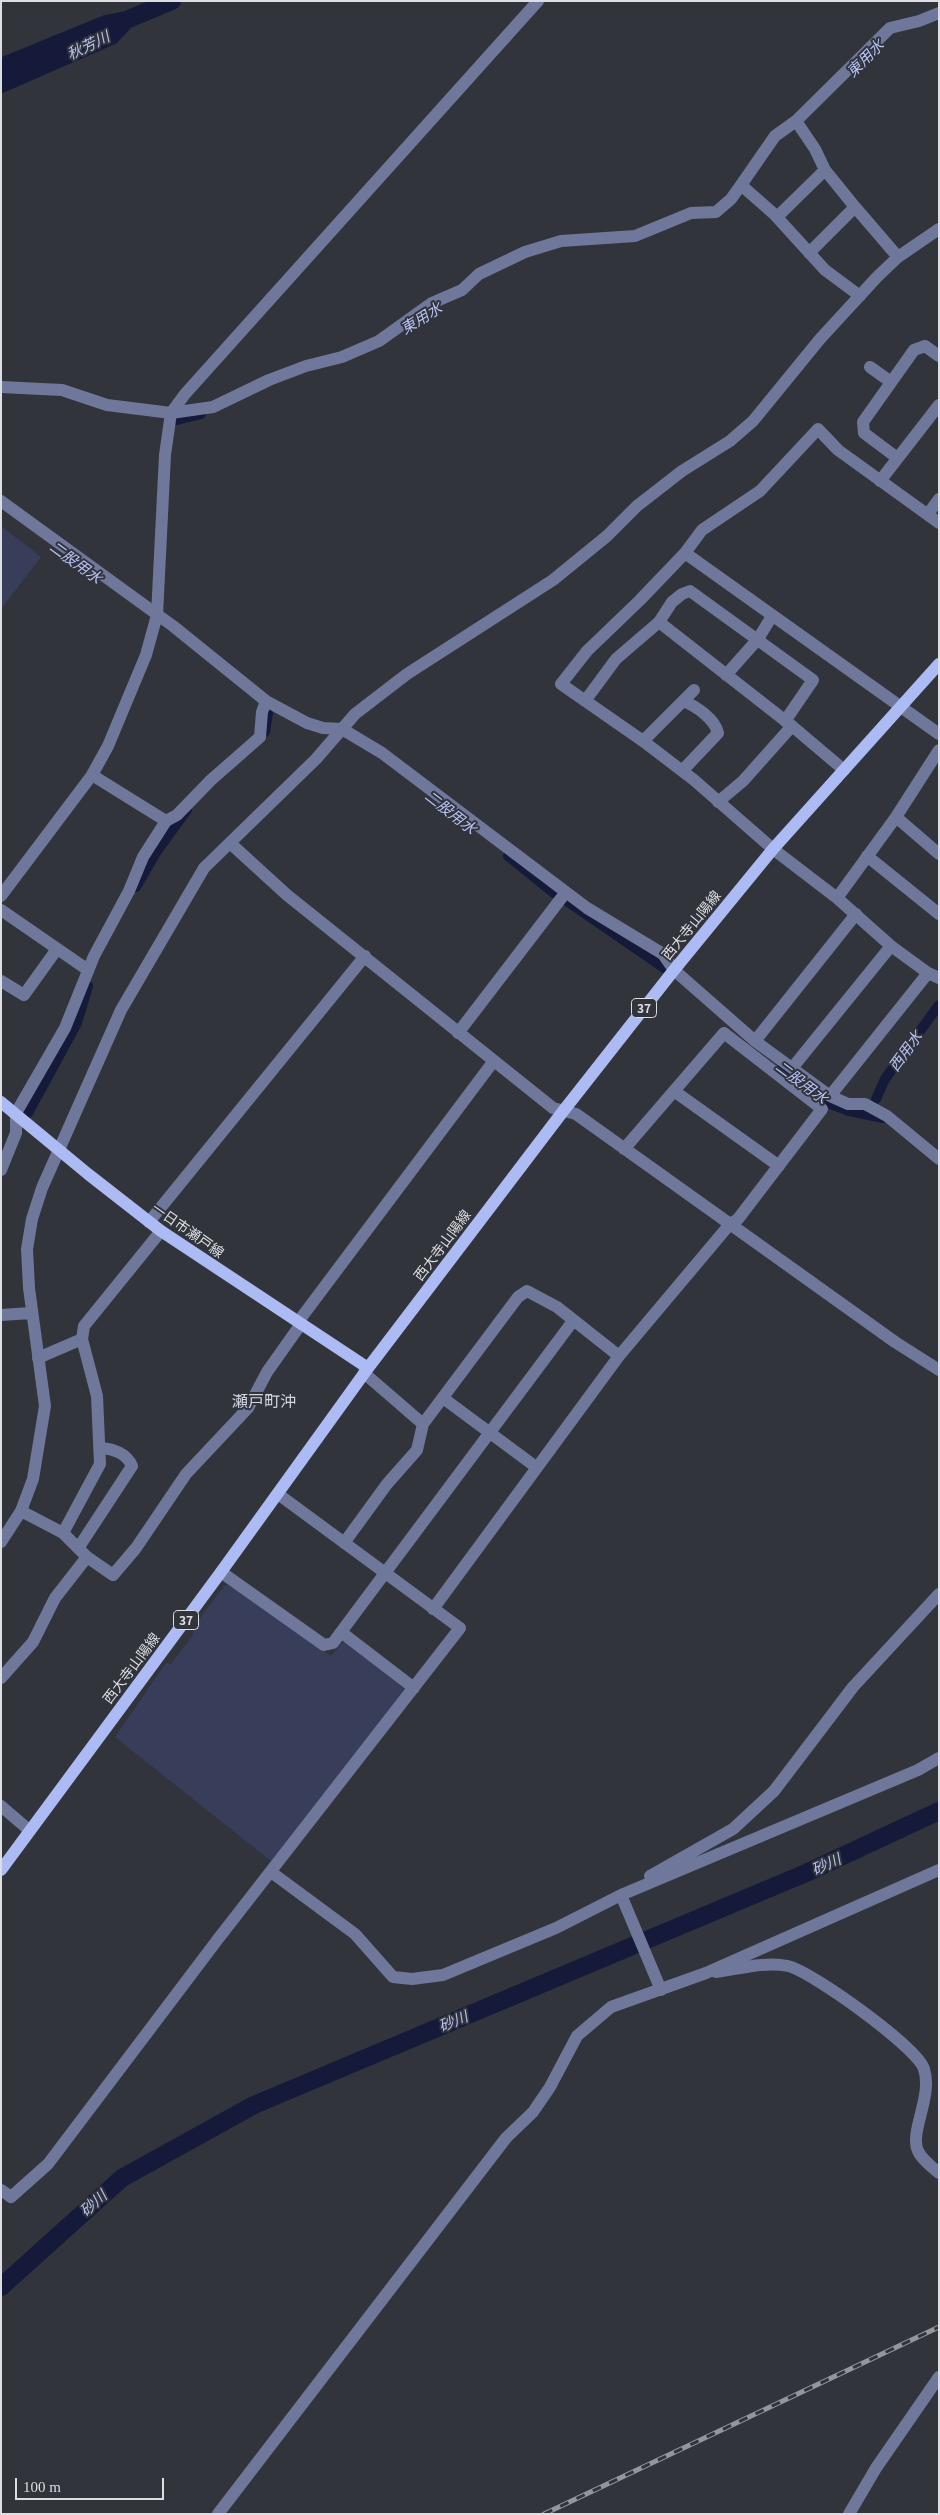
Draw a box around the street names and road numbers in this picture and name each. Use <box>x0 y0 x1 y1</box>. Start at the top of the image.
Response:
street label: 西大寺山陽線 <box>658 887 724 963</box>
road number: 37 <box>632 998 656 1018</box>
street label: 一日市瀬戸線 <box>149 1199 227 1261</box>
street label: 西大寺山陽線 <box>410 1206 474 1284</box>
road number: 37 <box>174 1610 198 1630</box>
street label: 西大寺山陽線 <box>99 1629 163 1707</box>

